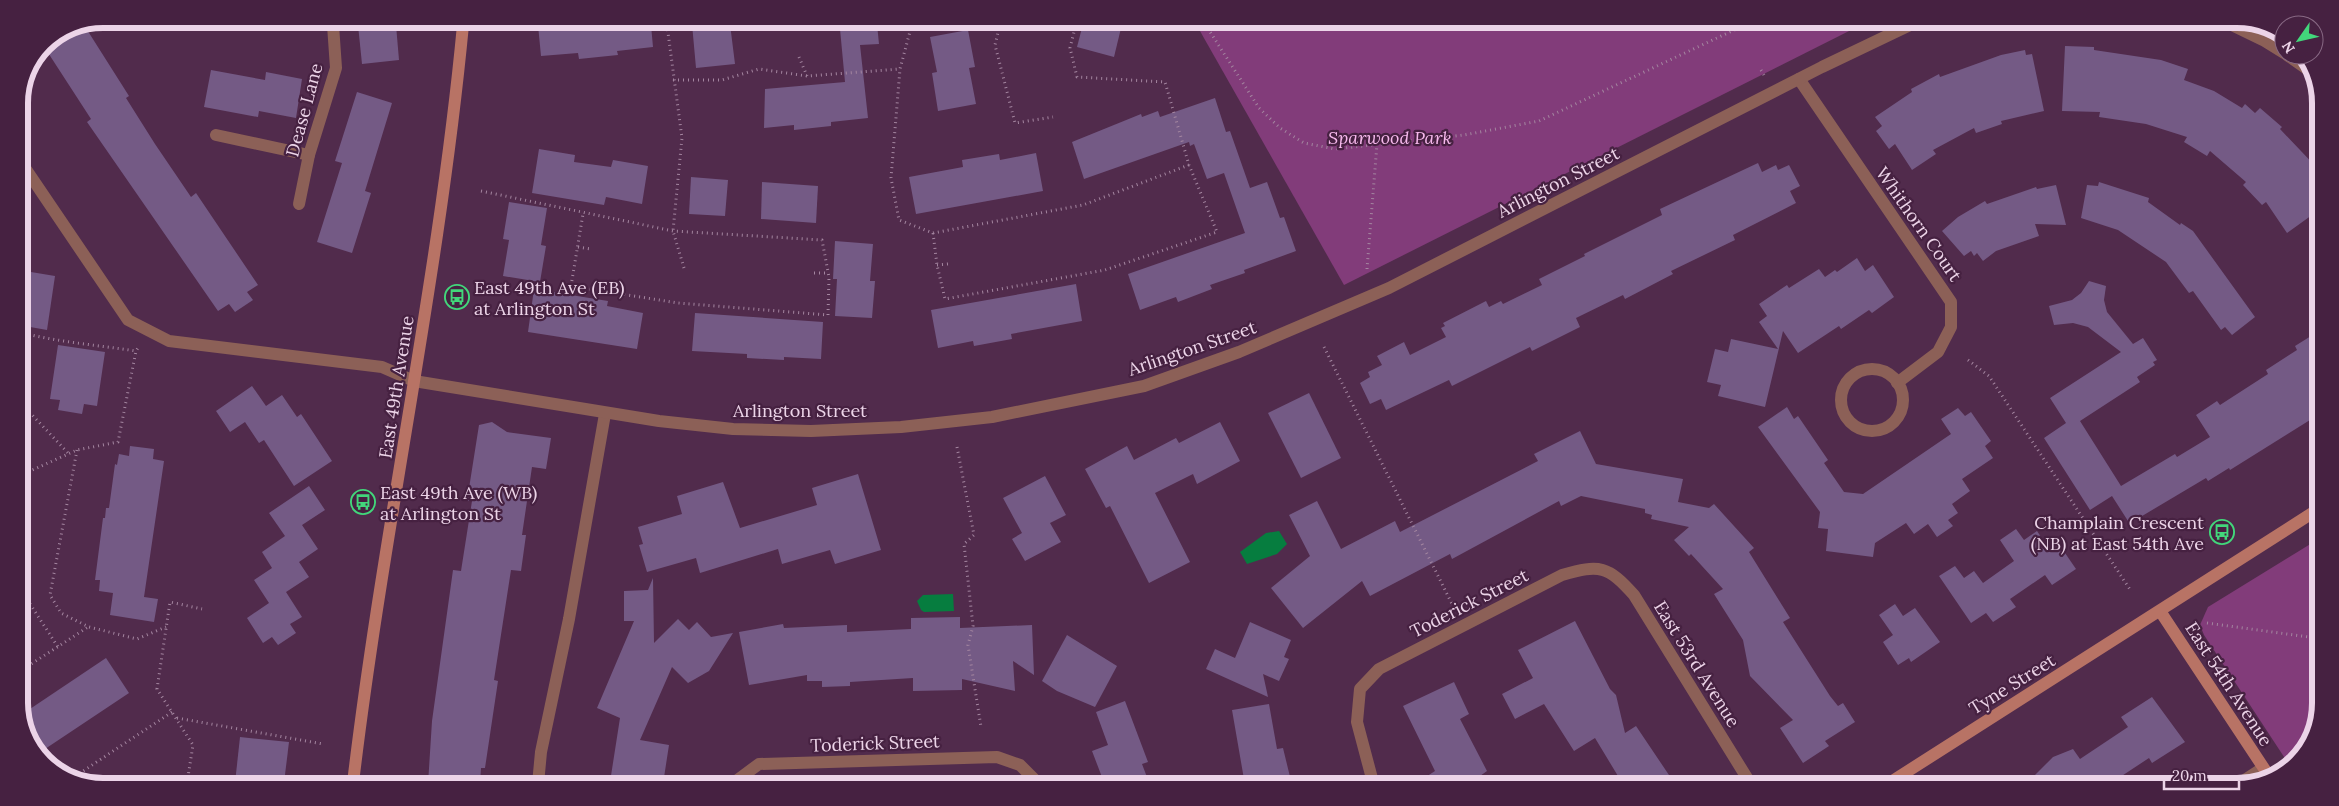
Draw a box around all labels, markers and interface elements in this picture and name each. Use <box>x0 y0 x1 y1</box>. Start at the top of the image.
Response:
north arrow <box>2274 15 2324 65</box>
text: N <box>2278 38 2299 57</box>
street label: Dease Lane <box>280 60 328 159</box>
park label: Sparwood Park <box>1328 126 1452 149</box>
street label: Arlington Street <box>1492 141 1623 223</box>
street label: Whithorn Court <box>1871 162 1967 286</box>
place label: East 49th Ave (EB) at Arlington St <box>474 276 625 320</box>
bus stop icon: East 49th Ave (EB) at Arlington St <box>444 284 470 310</box>
street label: East 49th Avenue <box>373 314 419 460</box>
street label: Arlington Street <box>1124 315 1259 381</box>
street label: Arlington Street <box>732 399 867 422</box>
place label: East 49th Ave (WB) at Arlington St <box>380 481 537 525</box>
bus stop icon: East 49th Ave (WB) at Arlington St <box>350 489 376 515</box>
place label: Champlain Crescent (NB) at East 54th Ave <box>2031 511 2204 555</box>
bus stop icon: Champlain Crescent (NB) at East 54th Ave <box>2209 519 2235 545</box>
street label: Toderick Street <box>1406 563 1532 643</box>
street label: East 53rd Avenue <box>1649 597 1745 732</box>
street label: East 54th Avenue <box>2180 617 2278 751</box>
street label: Tyne Street <box>1965 648 2059 720</box>
street label: Toderick Street <box>810 729 940 757</box>
scale bar <box>2164 758 2239 790</box>
text: 20 m <box>2172 766 2207 785</box>

